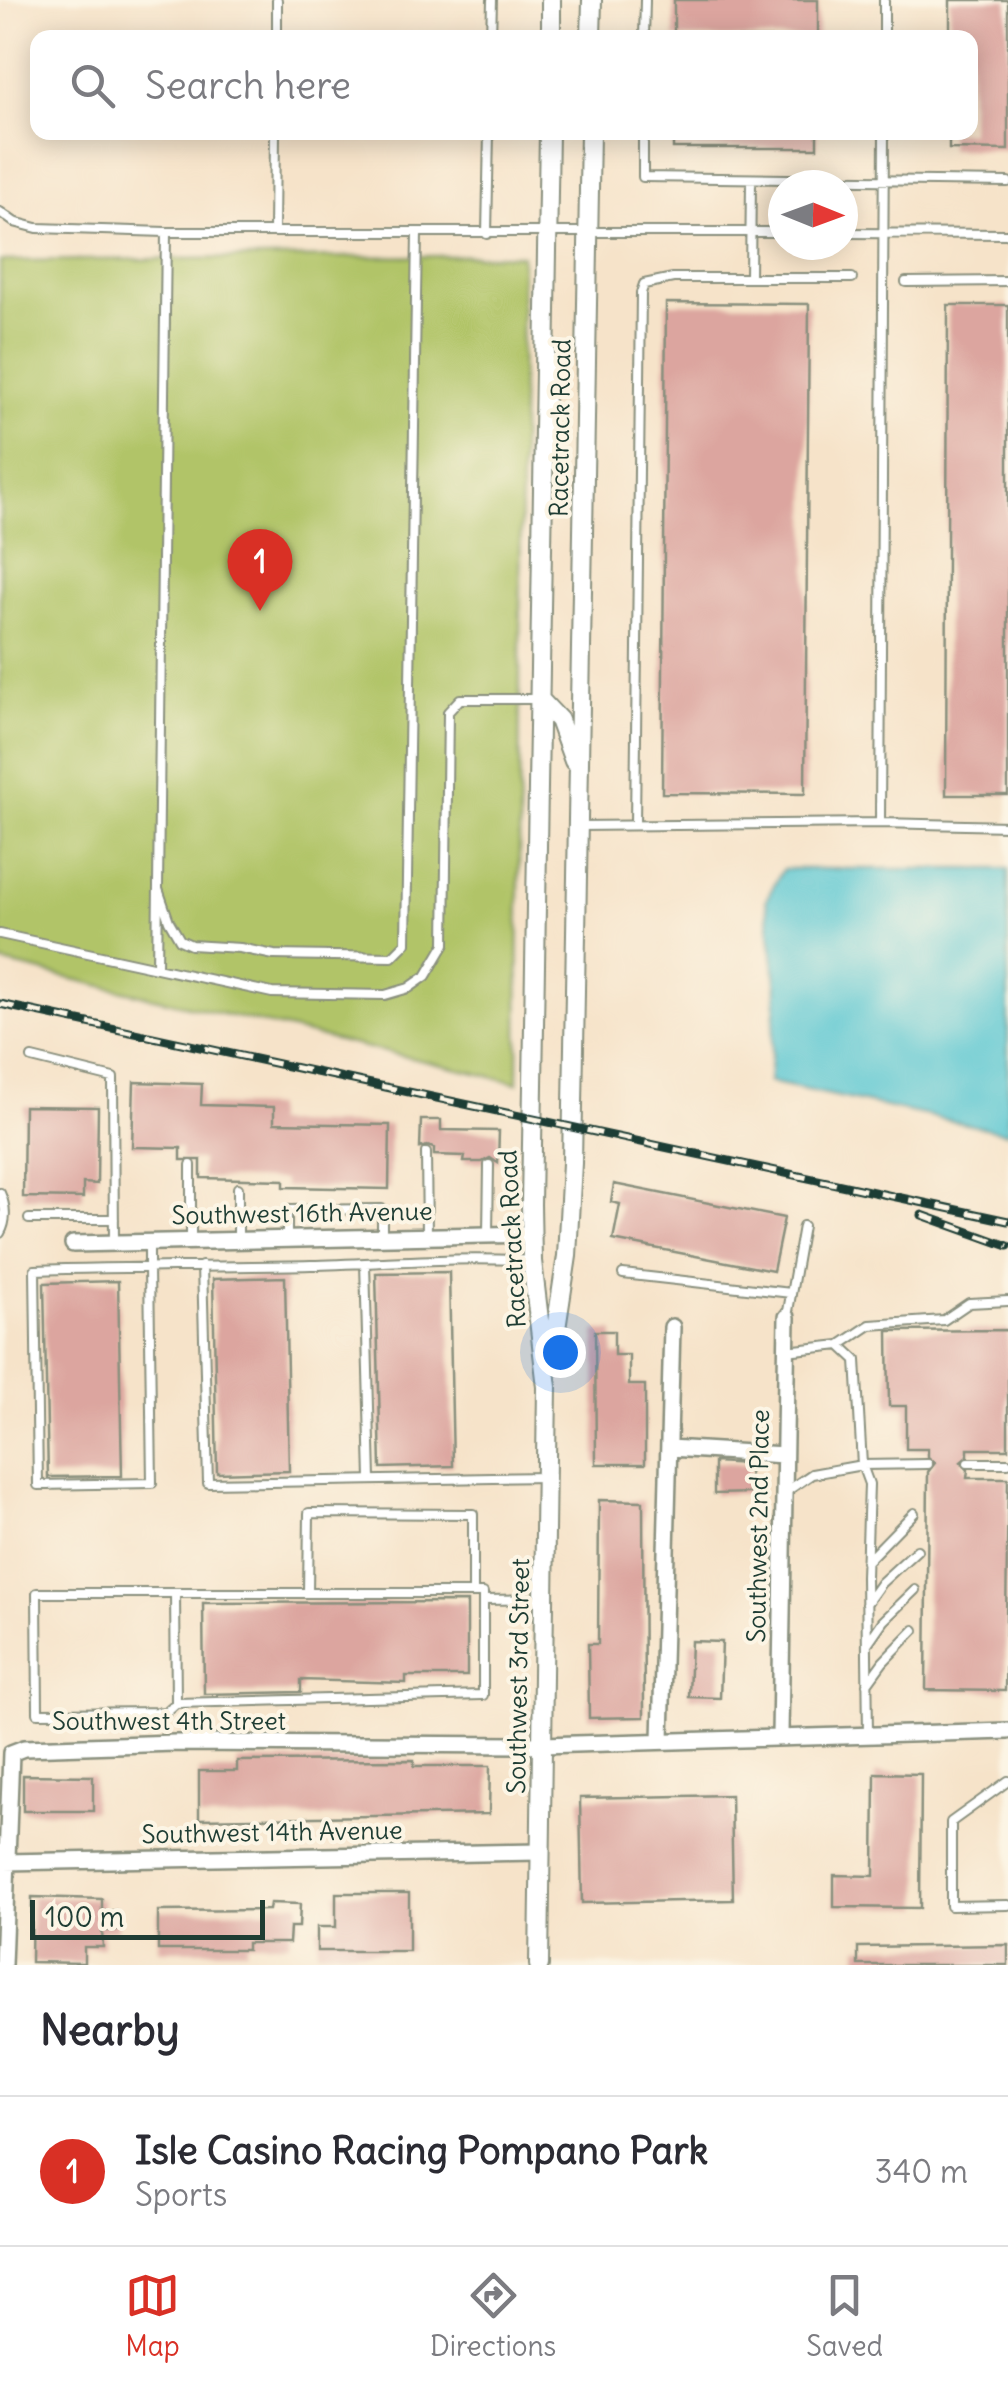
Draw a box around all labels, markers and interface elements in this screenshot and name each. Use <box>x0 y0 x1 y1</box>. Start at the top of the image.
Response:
search box <box>30 30 978 140</box>
icon: search <box>65 58 120 113</box>
text: Search here <box>145 62 351 109</box>
north arrow <box>768 170 858 260</box>
street label: Racetrack Road <box>542 339 578 517</box>
pin: 1 <box>228 528 292 611</box>
street label: Racetrack Road <box>491 1149 533 1329</box>
street label: Southwest 16th Avenue <box>171 1195 433 1231</box>
your location <box>535 1327 586 1378</box>
street label: Southwest 2nd Place <box>740 1409 776 1643</box>
street label: Southwest 3rd Street <box>500 1558 536 1794</box>
street label: Southwest 4th Street <box>52 1705 286 1737</box>
street label: Southwest 14th Avenue <box>141 1814 403 1850</box>
scale bar <box>30 1895 265 1940</box>
text: 100 m <box>45 1899 124 1935</box>
text: Nearby <box>40 2004 179 2056</box>
text: Isle Casino Racing Pompano Park <box>135 2127 708 2174</box>
text: 1 <box>66 2151 79 2192</box>
text: 340 m <box>875 2151 968 2192</box>
text: Sports <box>135 2174 227 2215</box>
tab: Map <box>125 2268 180 2364</box>
tab: Directions <box>430 2268 556 2364</box>
tab: Saved <box>806 2268 883 2364</box>

